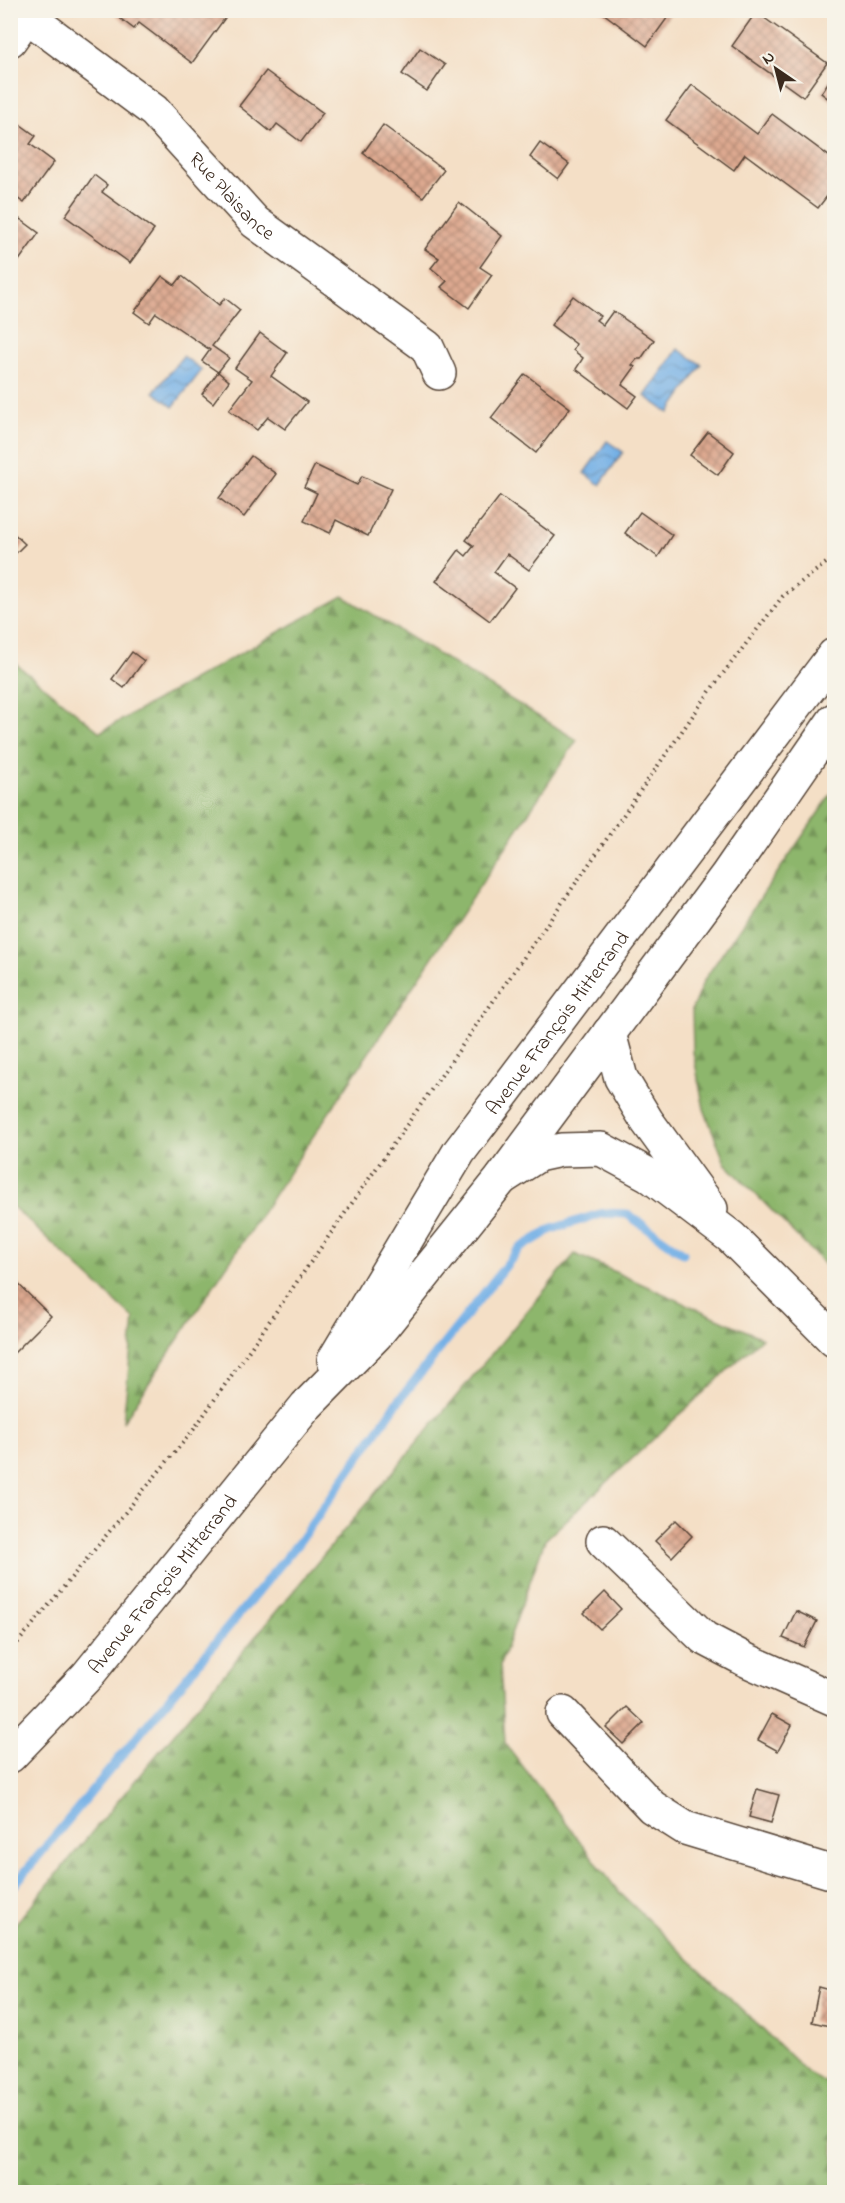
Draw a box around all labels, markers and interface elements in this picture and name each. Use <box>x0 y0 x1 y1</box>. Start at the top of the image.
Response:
north arrow <box>746 39 806 99</box>
text: N <box>757 45 780 71</box>
street label: Rue Plaisance <box>181 146 280 249</box>
street label: Avenue François Mitterrand <box>480 926 638 1122</box>
street label: Avenue François Mitterrand <box>82 1489 246 1681</box>

